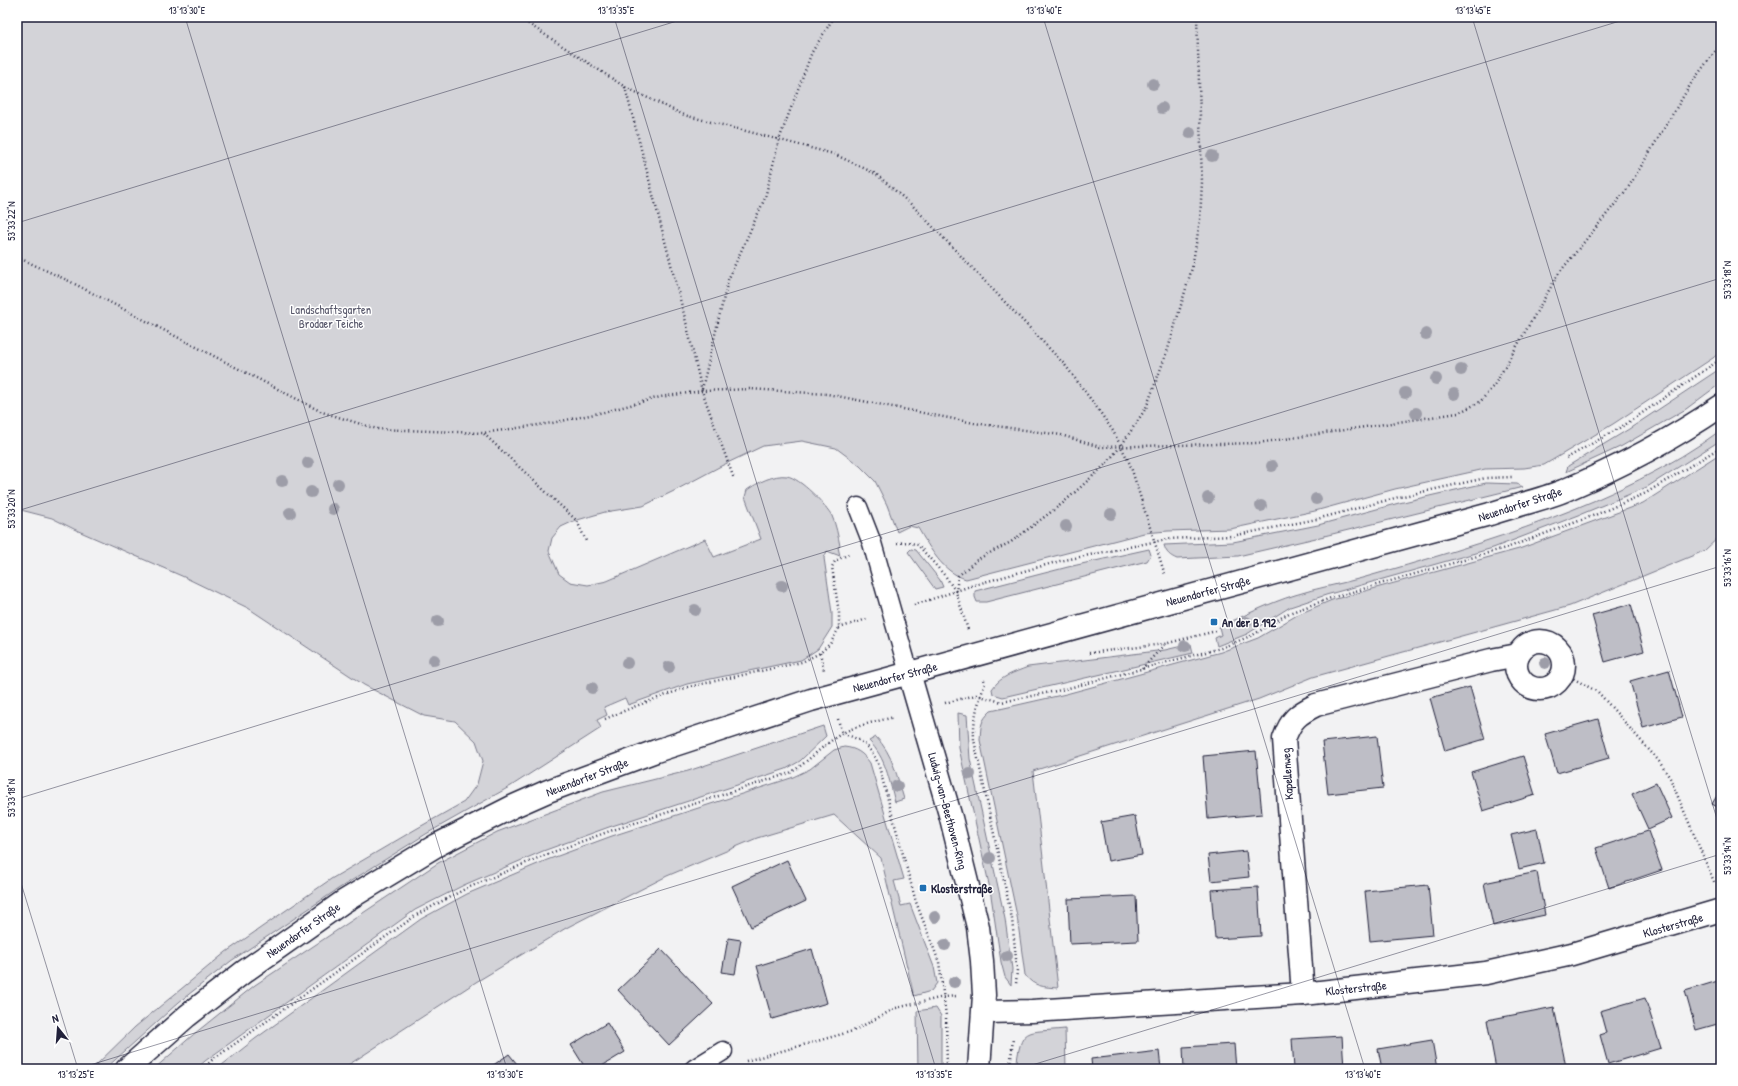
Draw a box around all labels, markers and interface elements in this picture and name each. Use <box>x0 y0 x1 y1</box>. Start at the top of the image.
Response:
text: 13°13'30"E <box>169 4 206 17</box>
text: 13°13'35"E <box>598 4 635 17</box>
text: 13°13'40"E <box>1026 4 1063 17</box>
text: 13°13'45"E <box>1455 4 1491 17</box>
text: 53°33'22"N <box>5 201 18 241</box>
text: 53°33'18"N <box>1721 261 1734 299</box>
park label: Landschaftsgarten Brodaer Teiche <box>291 301 371 332</box>
street label: Neuendorfer Straße <box>1476 482 1564 526</box>
text: 53°33'20"N <box>5 489 18 529</box>
text: 53°33'16"N <box>1721 549 1734 587</box>
street label: Neuendorfer Straße <box>1164 571 1252 610</box>
place label: An der B 192 <box>1222 614 1276 631</box>
marker: An der B 192 <box>1209 617 1219 627</box>
street label: Neuendorfer Straße <box>851 657 939 696</box>
street label: Kapellenweg <box>1277 748 1297 800</box>
street label: Ludwig-van-Beethoven-Ring <box>924 751 972 871</box>
street label: Neuendorfer Straße <box>543 753 631 800</box>
text: 53°33'18"N <box>5 779 18 817</box>
text: 53°33'14"N <box>1721 837 1734 875</box>
place label: Klosterstraße <box>931 880 993 898</box>
marker: Klosterstraße <box>918 883 928 893</box>
street label: Neuendorfer Straße <box>263 898 344 962</box>
street label: Klosterstraße <box>1641 908 1705 942</box>
street label: Klosterstraße <box>1324 976 1388 1000</box>
north arrow <box>38 1008 78 1048</box>
text: N <box>50 1011 60 1026</box>
text: 13°13'25"E <box>58 1068 95 1081</box>
text: 13°13'30"E <box>487 1068 524 1081</box>
text: 13°13'35"E <box>916 1068 953 1081</box>
text: 13°13'40"E <box>1345 1068 1382 1081</box>

